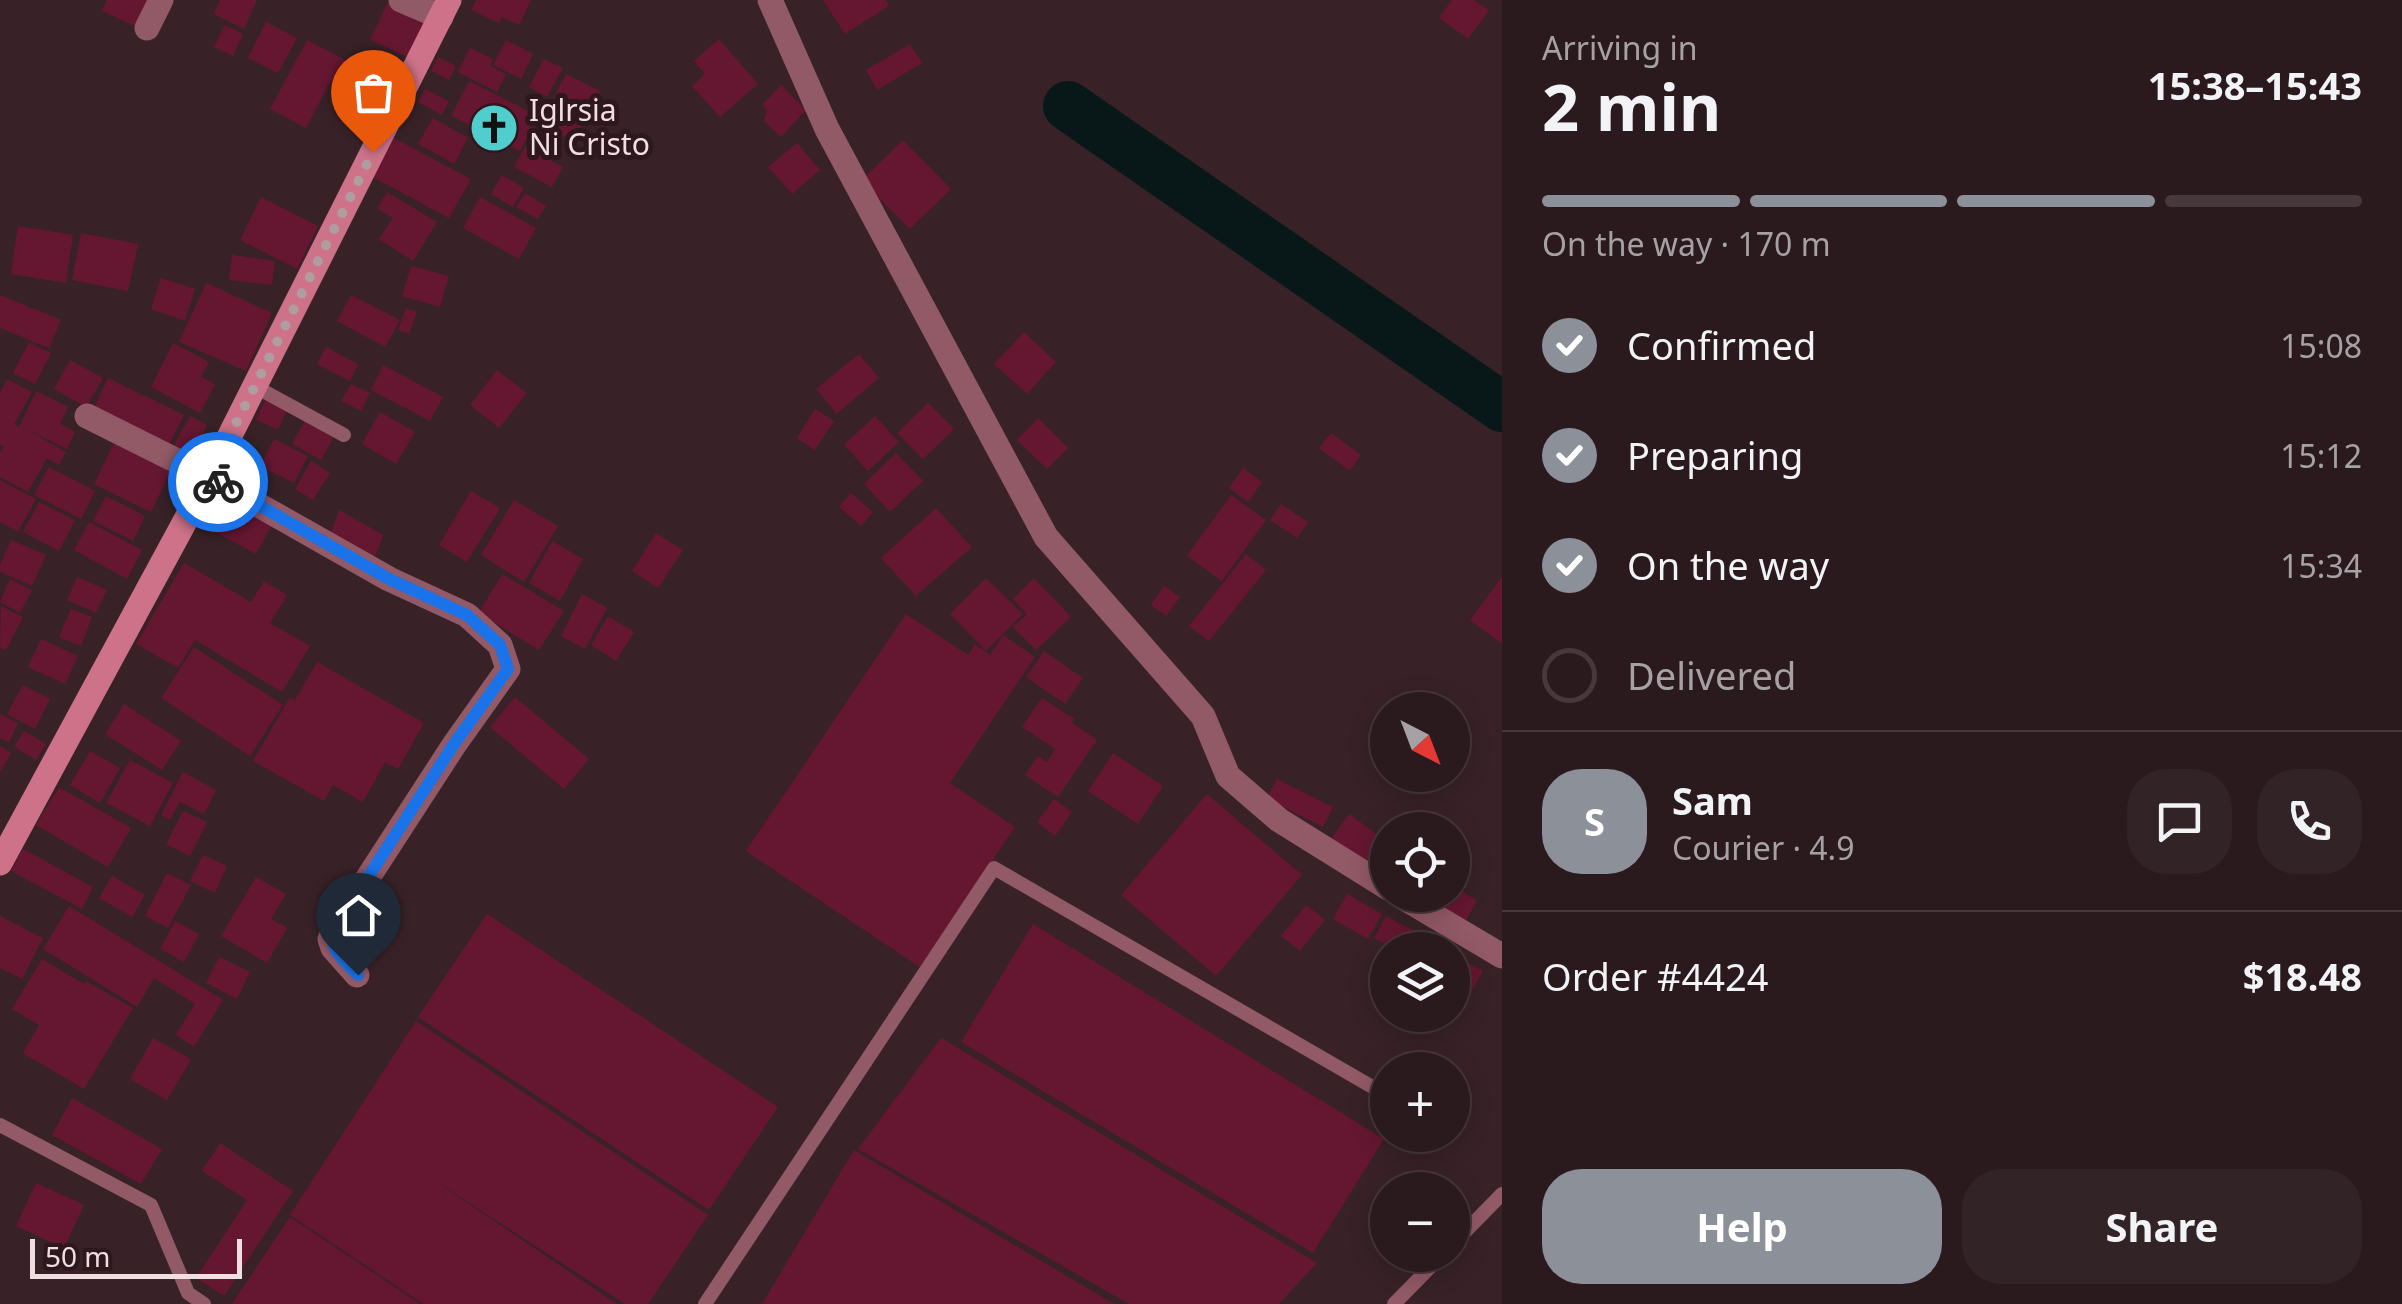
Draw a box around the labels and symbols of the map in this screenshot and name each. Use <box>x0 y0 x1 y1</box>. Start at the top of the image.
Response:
pin <box>331 50 416 153</box>
place label: Iglrsia Ni Cristo <box>529 89 650 164</box>
church icon: Iglrsia Ni Cristo <box>468 102 520 154</box>
courier <box>168 432 268 532</box>
north arrow <box>1370 692 1470 792</box>
pin <box>316 873 401 976</box>
scale bar <box>30 1234 242 1278</box>

